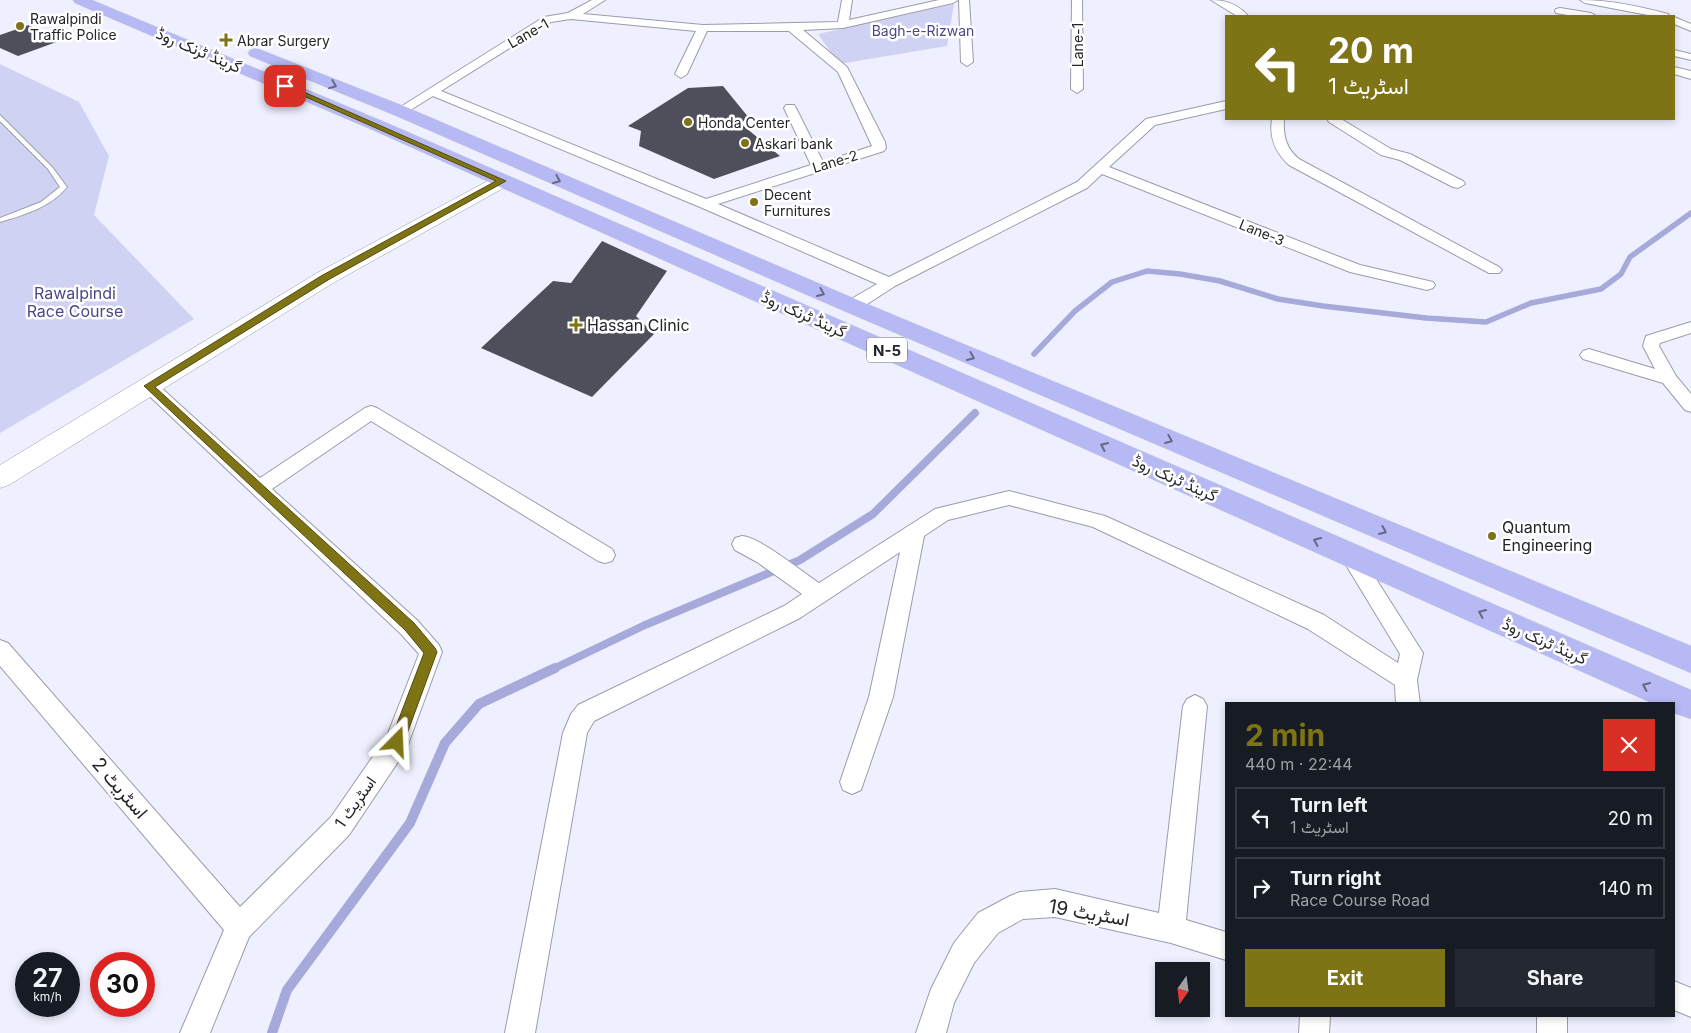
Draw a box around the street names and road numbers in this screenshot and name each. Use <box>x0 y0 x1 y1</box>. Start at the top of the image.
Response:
street label: Lane-1 <box>505 15 551 51</box>
street label: گرینڈ ٹرنک روڈ <box>153 23 245 78</box>
street label: Lane-1 <box>1069 23 1086 67</box>
street label: Lane-2 <box>810 146 860 176</box>
street label: Lane-3 <box>1237 215 1287 249</box>
street label: گرینڈ ٹرنک روڈ <box>758 286 849 342</box>
road number: N-5 <box>867 338 907 362</box>
street label: گرینڈ ٹرنک روڈ <box>1129 450 1220 506</box>
street label: گرینڈ ٹرنک روڈ <box>1499 613 1590 669</box>
street label: اسٹریٹ 2 <box>87 753 153 823</box>
street label: اسٹریٹ 1 <box>330 772 381 832</box>
street label: اسٹریٹ 19 <box>1047 895 1131 931</box>

